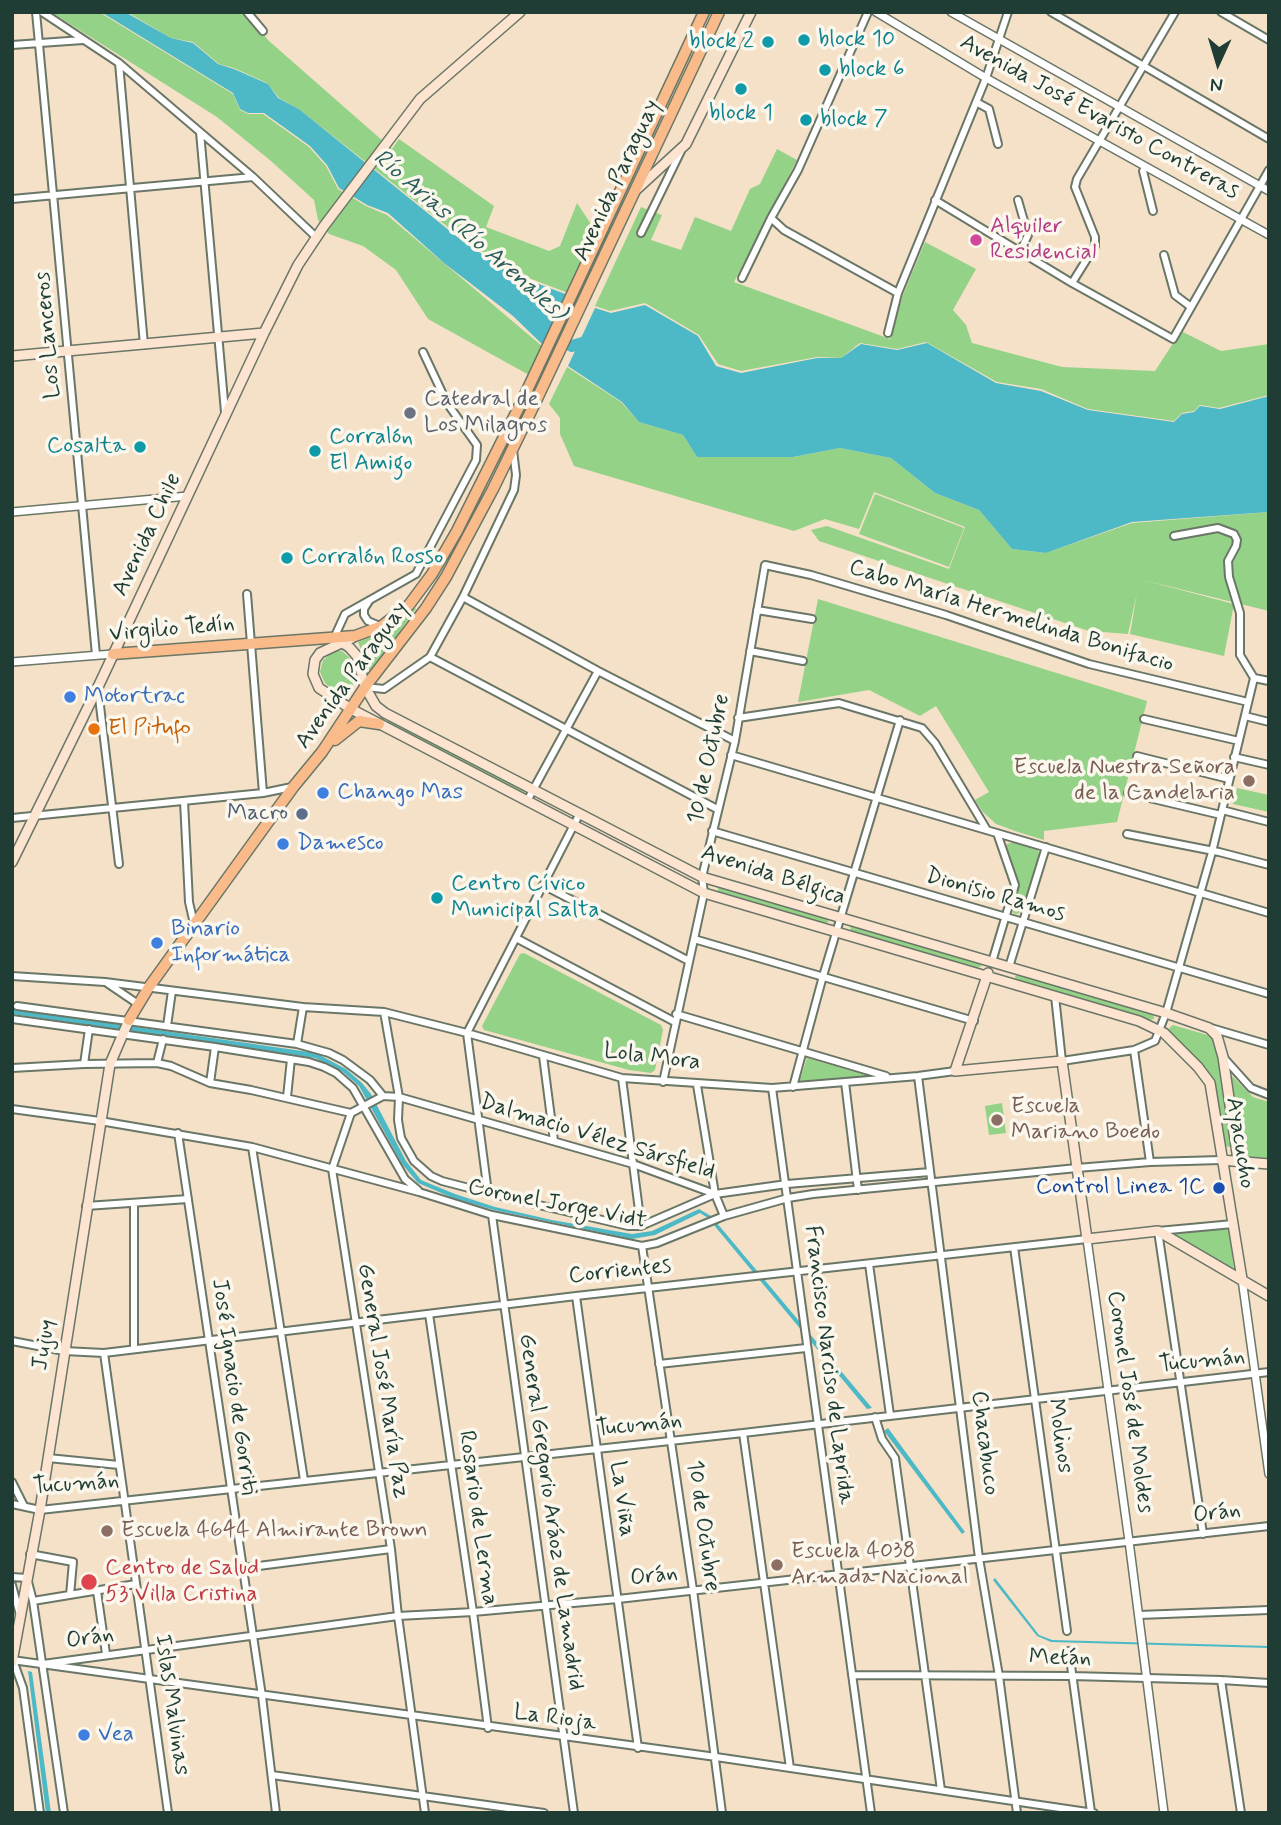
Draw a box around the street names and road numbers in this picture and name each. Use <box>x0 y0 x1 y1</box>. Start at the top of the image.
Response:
street label: Avenida José Evaristo Contreras <box>955 30 1243 206</box>
street label: Avenida Paraguay <box>569 96 667 266</box>
street label: Los Lanceros <box>30 270 68 400</box>
street label: Avenida Chile <box>107 469 189 601</box>
street label: Cabo María Hermelinda Bonifacio <box>845 554 1177 680</box>
street label: Avenida Paraguay <box>290 597 416 755</box>
street label: Virgilio Tedín <box>108 611 236 649</box>
street label: 10 de Octubre <box>683 691 737 827</box>
street label: Avenida Bélgica <box>697 840 849 912</box>
street label: Dionisio Ramos <box>922 863 1068 929</box>
street label: Lola Mora <box>602 1038 702 1078</box>
street label: Dalmacio Vélez Sársfield <box>476 1089 718 1187</box>
street label: Ayacucho <box>1218 1095 1260 1191</box>
street label: Coronel Jorge Vidt <box>465 1174 649 1236</box>
street label: Francisco Narciso de Laprida <box>797 1224 859 1506</box>
street label: Corrientes <box>567 1253 673 1291</box>
street label: General José María Paz <box>350 1262 414 1500</box>
street label: José Ignacio de Gorriti <box>204 1277 262 1497</box>
street label: Coronel José de Moldes <box>1100 1289 1158 1515</box>
street label: Jujuy <box>27 1318 63 1372</box>
street label: General Gregorio Aráoz de Lamadrid <box>511 1332 589 1692</box>
street label: Tucumán <box>1158 1344 1246 1380</box>
street label: Chacabuco <box>964 1389 1004 1497</box>
street label: Molinos <box>1040 1397 1078 1475</box>
street label: Tucumán <box>595 1408 683 1444</box>
street label: Rosario de Lerma <box>451 1429 503 1607</box>
street label: La Viña <box>602 1459 640 1539</box>
street label: 10 de Octubre <box>679 1459 725 1593</box>
street label: Tucumán <box>32 1468 120 1502</box>
street label: Orán <box>1192 1497 1242 1531</box>
street label: Orán <box>629 1560 679 1594</box>
street label: Orán <box>64 1622 116 1656</box>
street label: Islas Malvinas <box>147 1633 195 1777</box>
street label: Metán <box>1029 1645 1091 1673</box>
street label: La Rioja <box>512 1700 598 1738</box>

